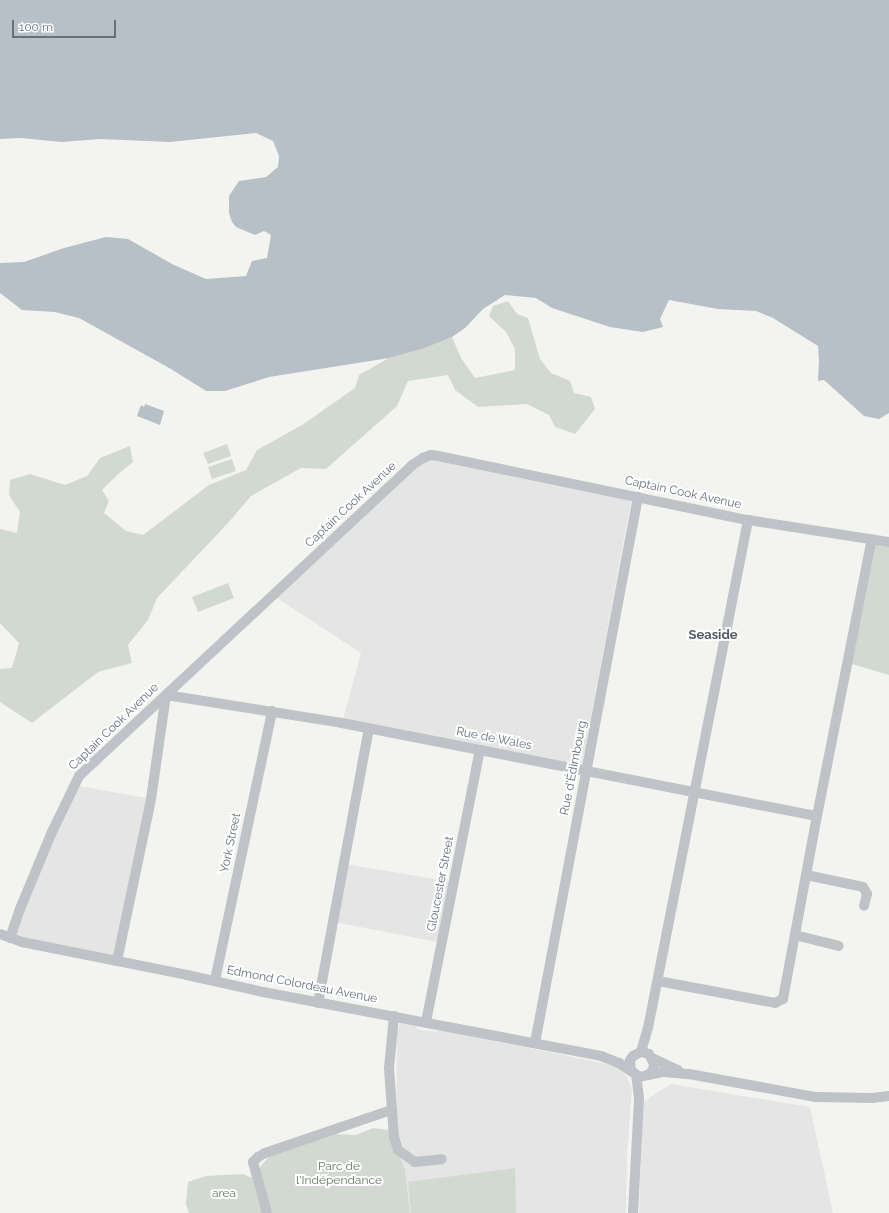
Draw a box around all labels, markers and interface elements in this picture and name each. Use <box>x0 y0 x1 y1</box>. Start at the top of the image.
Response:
scale bar <box>14 12 118 38</box>
text: 100 m <box>19 20 53 34</box>
street label: Captain Cook Avenue <box>302 459 400 551</box>
street label: Captain Cook Avenue <box>623 474 743 512</box>
district label: Seaside <box>688 627 738 643</box>
street label: Captain Cook Avenue <box>66 680 162 774</box>
street label: Rue d'Édimbourg <box>558 719 590 817</box>
street label: Rue de Wales <box>455 725 533 753</box>
street label: York Street <box>218 812 244 874</box>
street label: Gloucester Street <box>425 835 457 933</box>
street label: Edmond Colordeau Avenue <box>225 963 379 1007</box>
park label: Parc de l'Indépendance <box>296 1160 382 1188</box>
park label: area <box>212 1187 236 1201</box>

